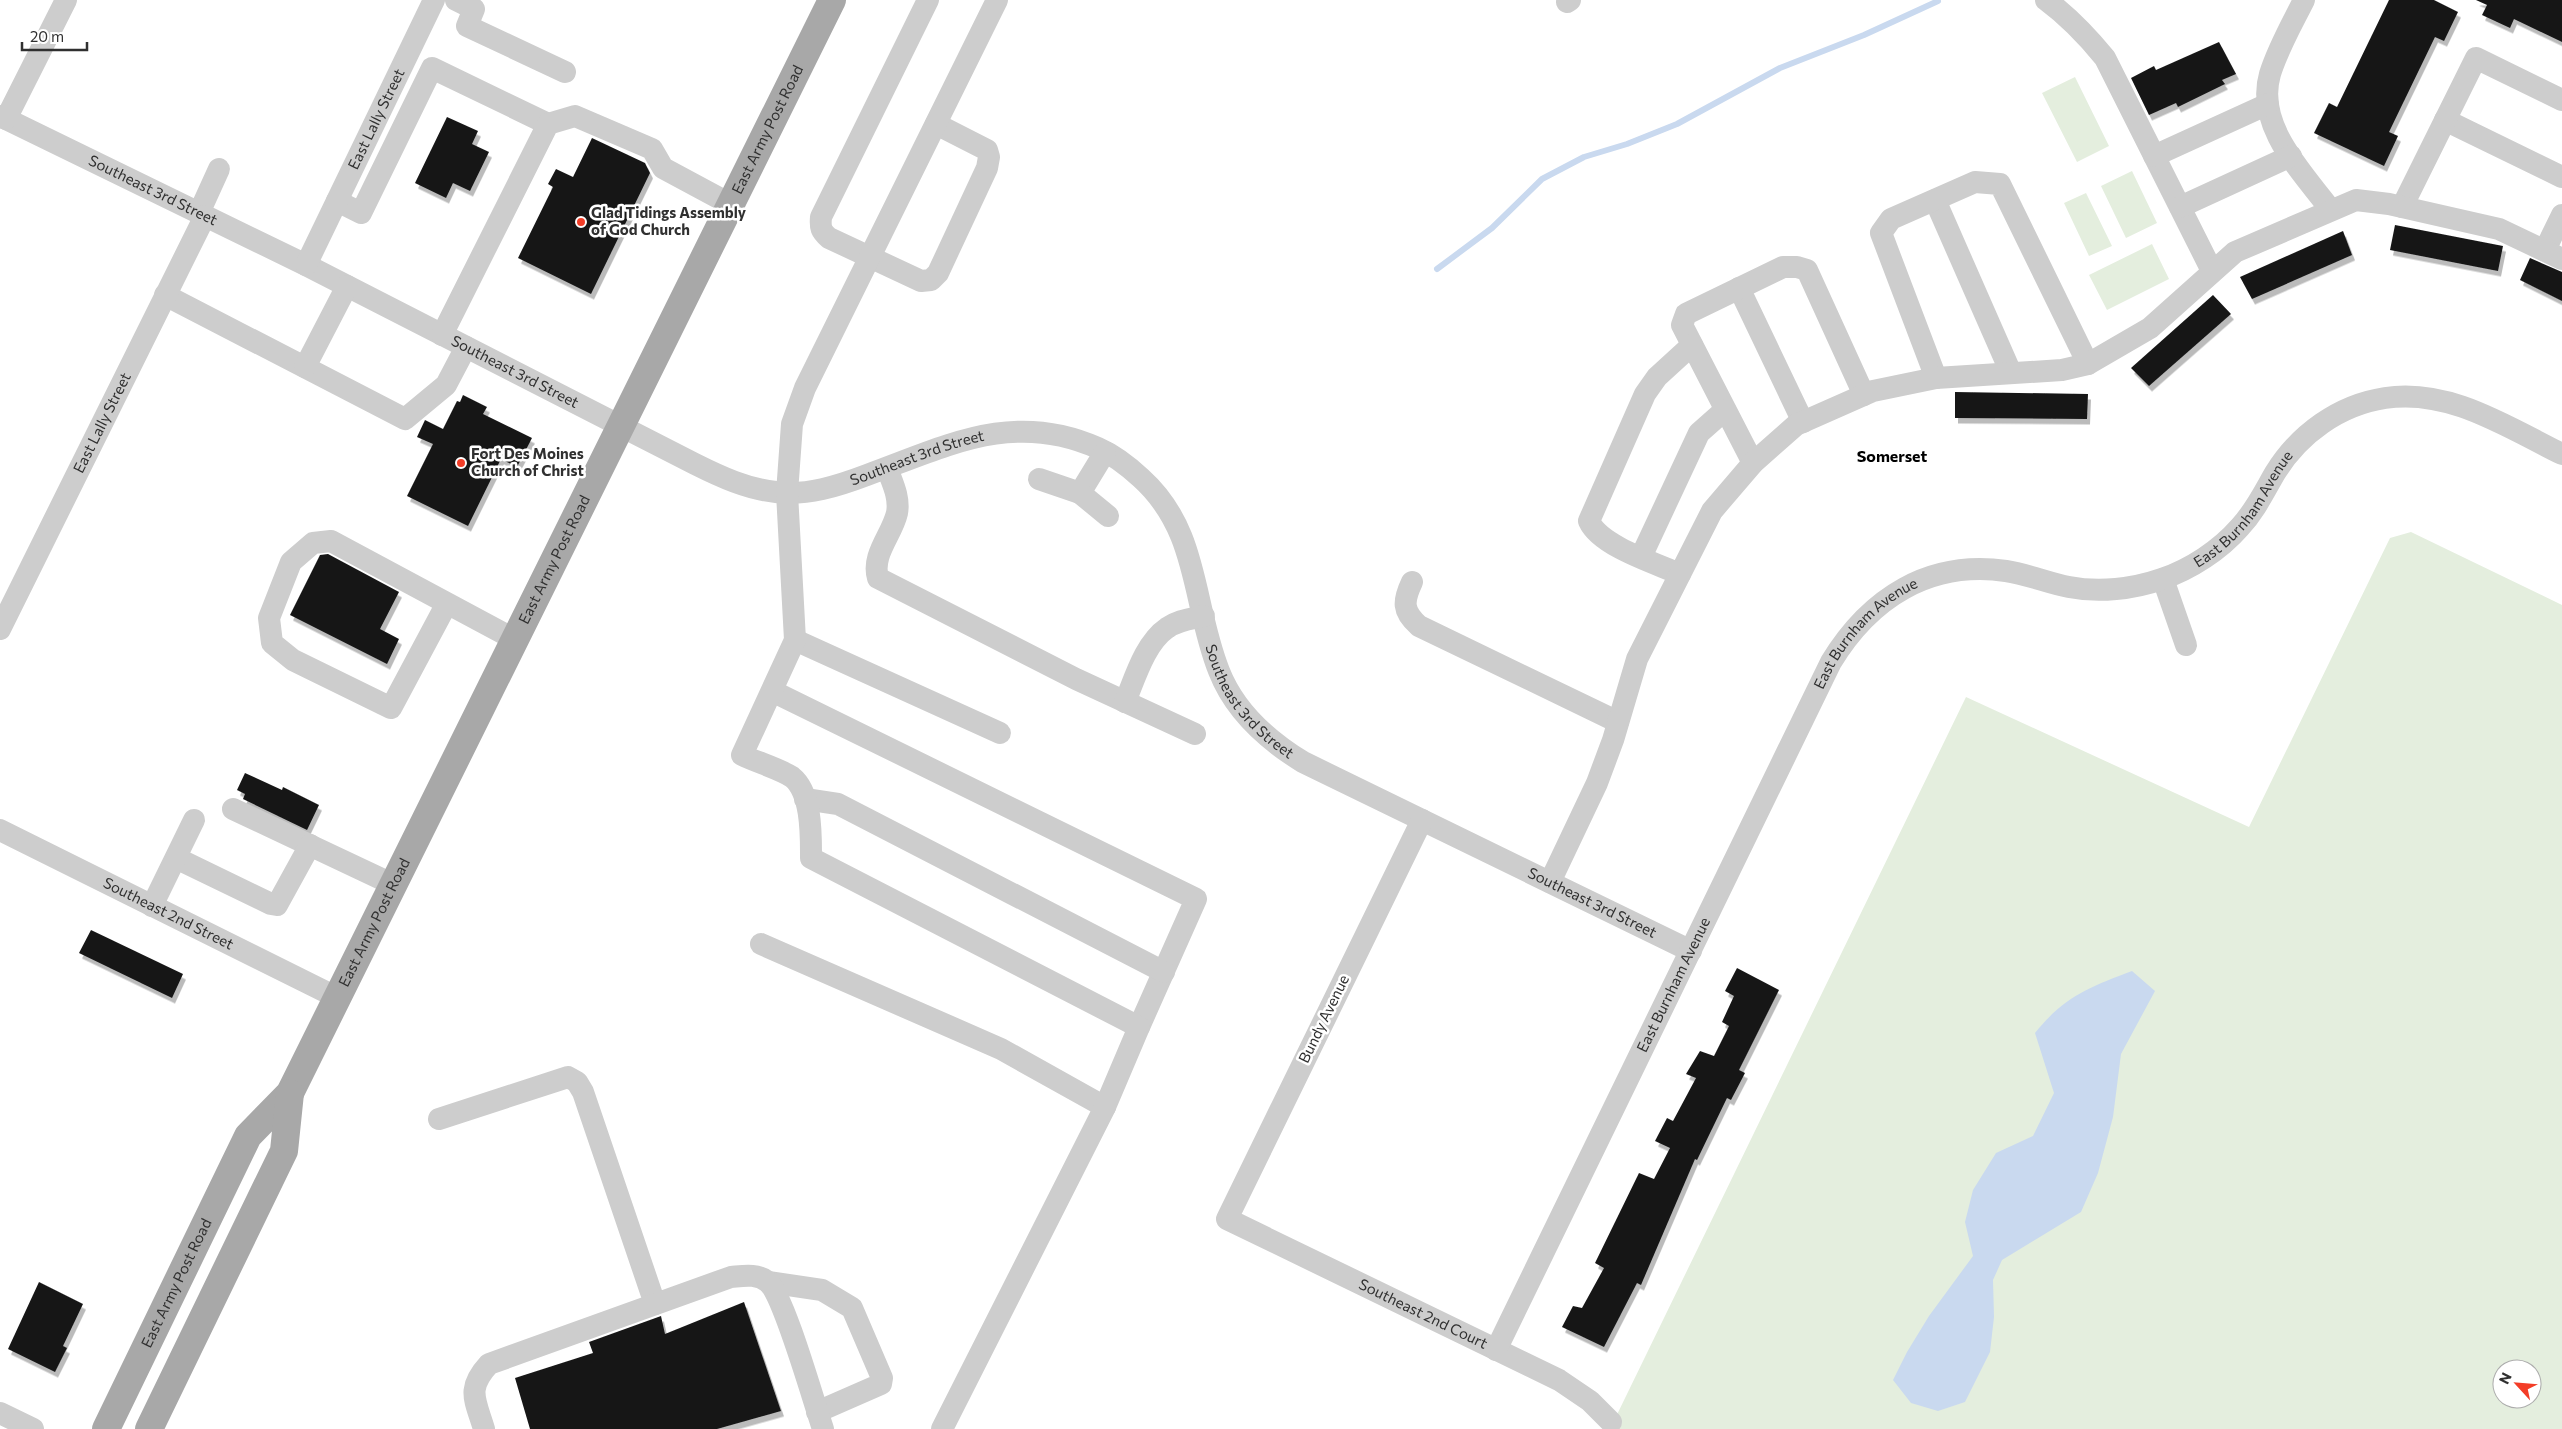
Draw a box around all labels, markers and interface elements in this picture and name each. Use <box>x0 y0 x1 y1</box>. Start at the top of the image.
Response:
scale bar <box>22 20 88 52</box>
text: 20 m <box>30 27 64 45</box>
street label: East Army Post Road <box>727 62 806 197</box>
street label: East Lally Street <box>344 65 408 172</box>
street label: Southeast 3rd Street <box>86 151 221 228</box>
place label: Glad Tidings Assembly of God Church <box>591 203 747 238</box>
marker: Glad Tidings Assembly of God Church <box>575 216 587 228</box>
street label: Southeast 3rd Street <box>449 331 582 411</box>
street label: East Lally Street <box>69 369 134 476</box>
street label: Southeast 3rd Street <box>847 426 986 488</box>
place label: Fort Des Moines Church of Christ <box>471 444 584 479</box>
district label: Somerset <box>1857 446 1927 465</box>
street label: East Burnham Avenue <box>2190 446 2296 571</box>
marker: Fort Des Moines Church of Christ <box>455 457 467 469</box>
street label: East Army Post Road <box>514 492 593 627</box>
street label: East Burnham Avenue <box>1809 573 1920 692</box>
street label: Southeast 3rd Street <box>1202 642 1298 762</box>
street label: East Army Post Road <box>334 855 413 989</box>
street label: Southeast 3rd Street <box>1525 863 1660 941</box>
street label: Southeast 2nd Street <box>101 873 237 953</box>
street label: East Burnham Avenue <box>1632 914 1713 1055</box>
street label: Bundy Avenue <box>1294 971 1352 1066</box>
street label: East Army Post Road <box>137 1215 215 1350</box>
street label: Southeast 2nd Court <box>1356 1274 1491 1352</box>
north arrow <box>2492 1359 2542 1409</box>
text: N <box>2495 1370 2515 1387</box>

